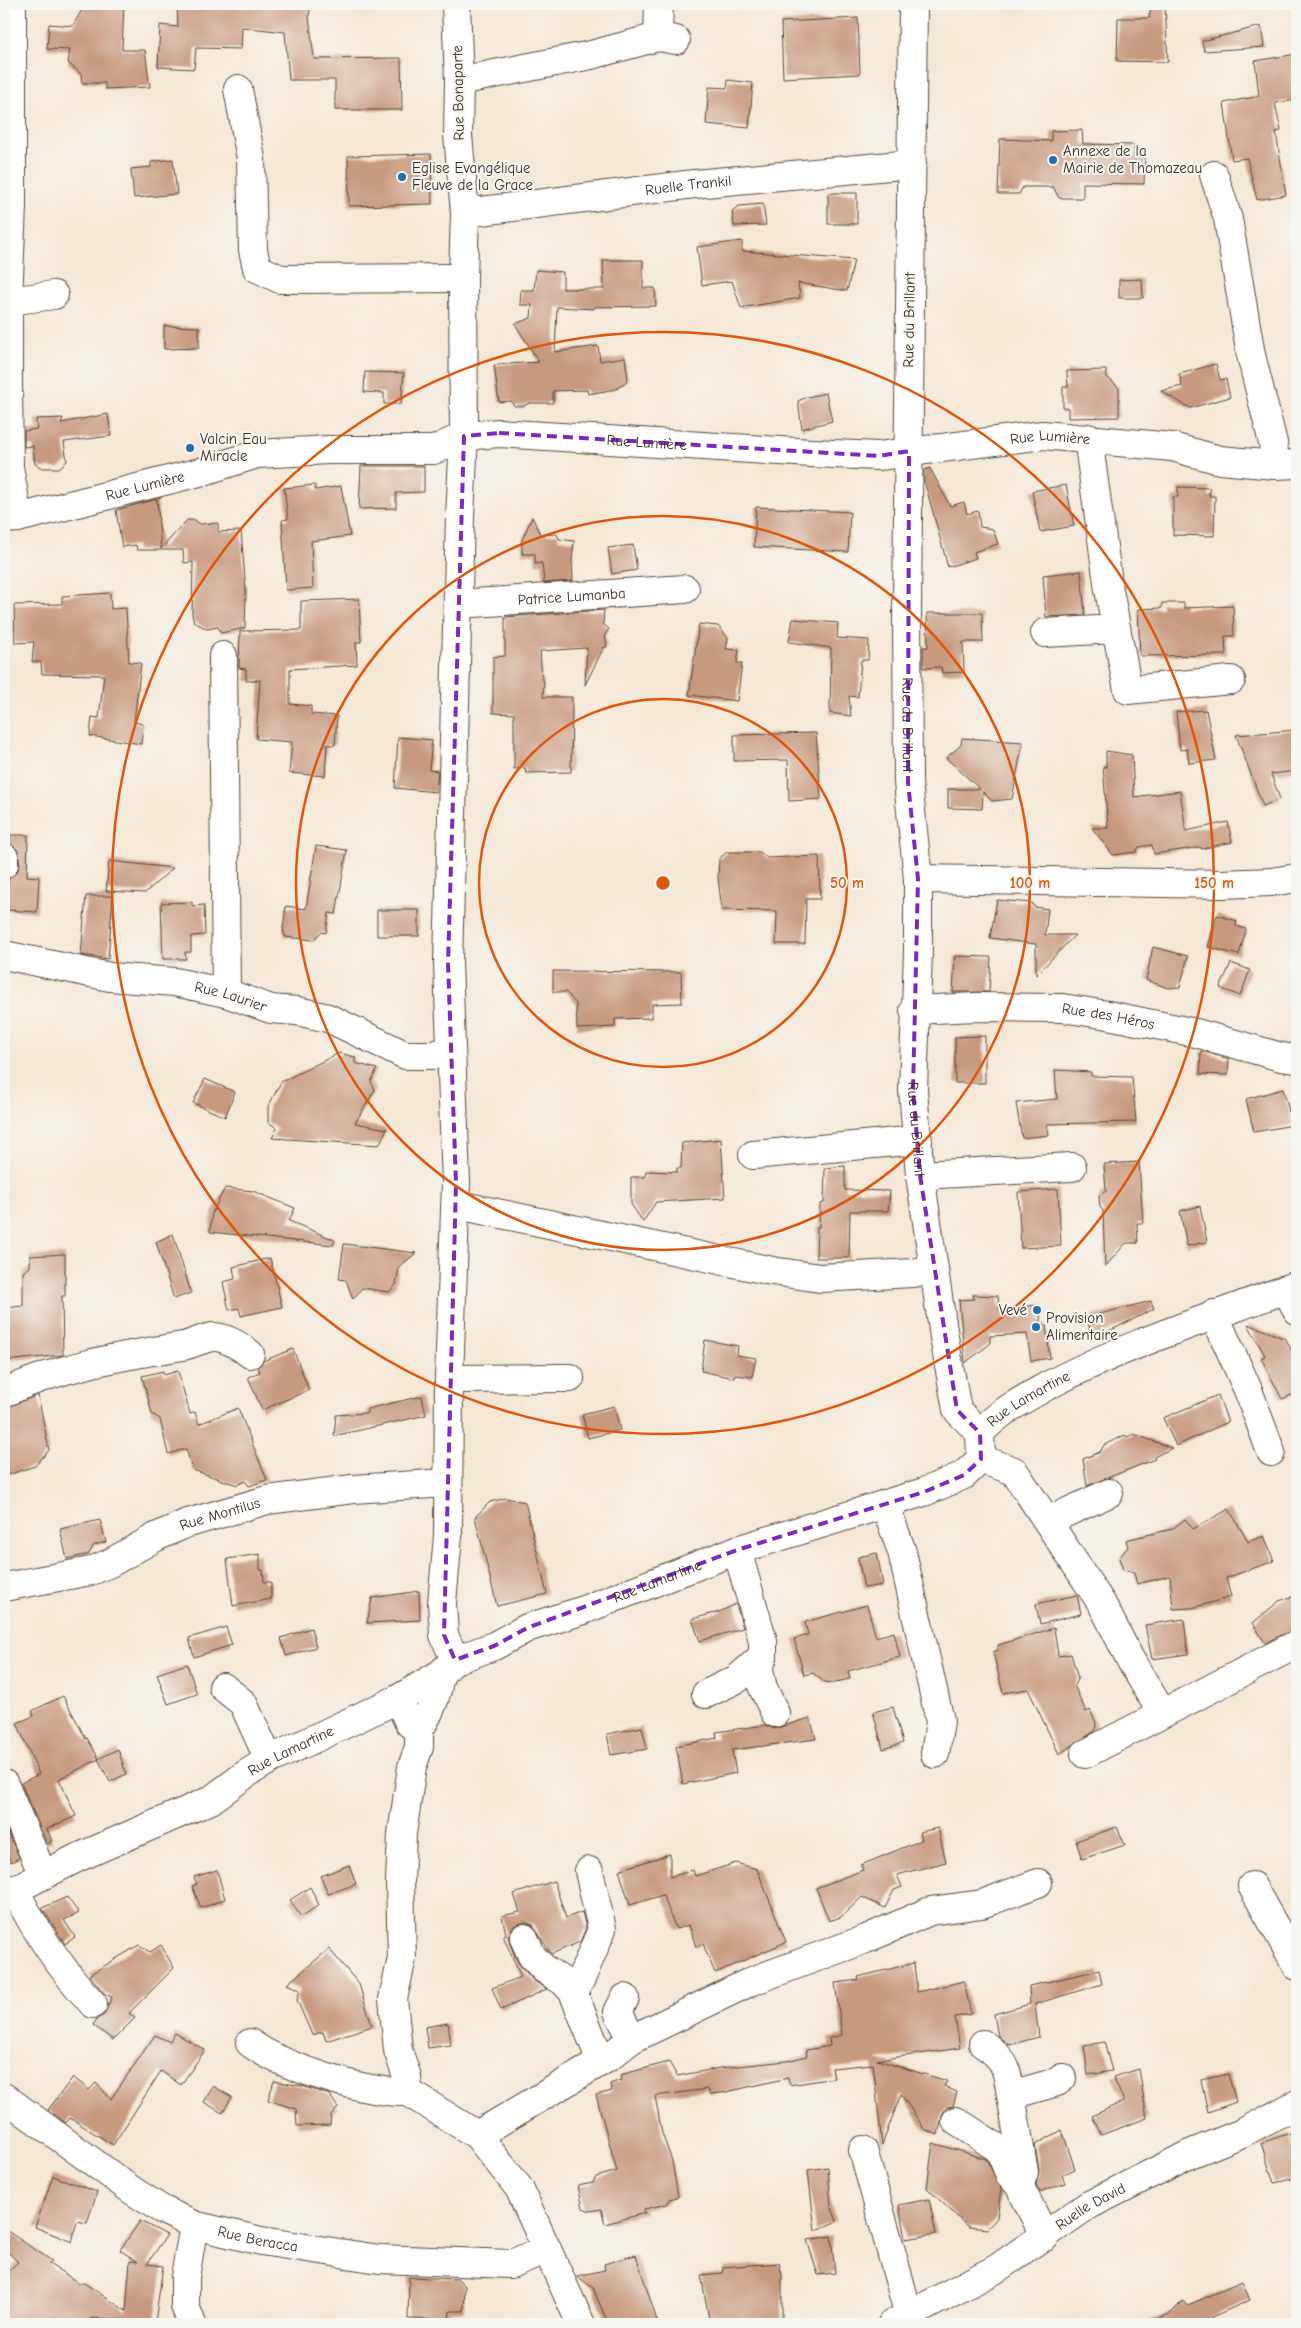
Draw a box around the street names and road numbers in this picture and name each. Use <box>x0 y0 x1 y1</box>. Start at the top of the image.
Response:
street label: Rue Bonaparte <box>448 45 468 141</box>
street label: Ruelle Trankil <box>644 172 732 199</box>
street label: Rue du Brillant <box>899 271 919 368</box>
street label: Rue Lumière <box>1009 426 1092 448</box>
street label: Rue Lumière <box>606 431 688 454</box>
street label: Rue Lumière <box>104 467 187 505</box>
street label: Patrice Lumanba <box>517 584 626 609</box>
street label: Rue du Brillant <box>898 677 917 773</box>
street label: Rue Laurier <box>193 977 269 1016</box>
street label: Rue des Héros <box>1061 999 1156 1033</box>
street label: Rue du Brillant <box>904 1081 929 1178</box>
street label: Rue Lamartine <box>983 1367 1073 1431</box>
street label: Rue Montilus <box>177 1494 262 1534</box>
street label: Rue Lamartine <box>610 1556 705 1607</box>
street label: Rue Lamartine <box>244 1722 337 1780</box>
street label: Ruelle David <box>1052 2179 1128 2234</box>
street label: Rue Beracca <box>216 2222 299 2256</box>

